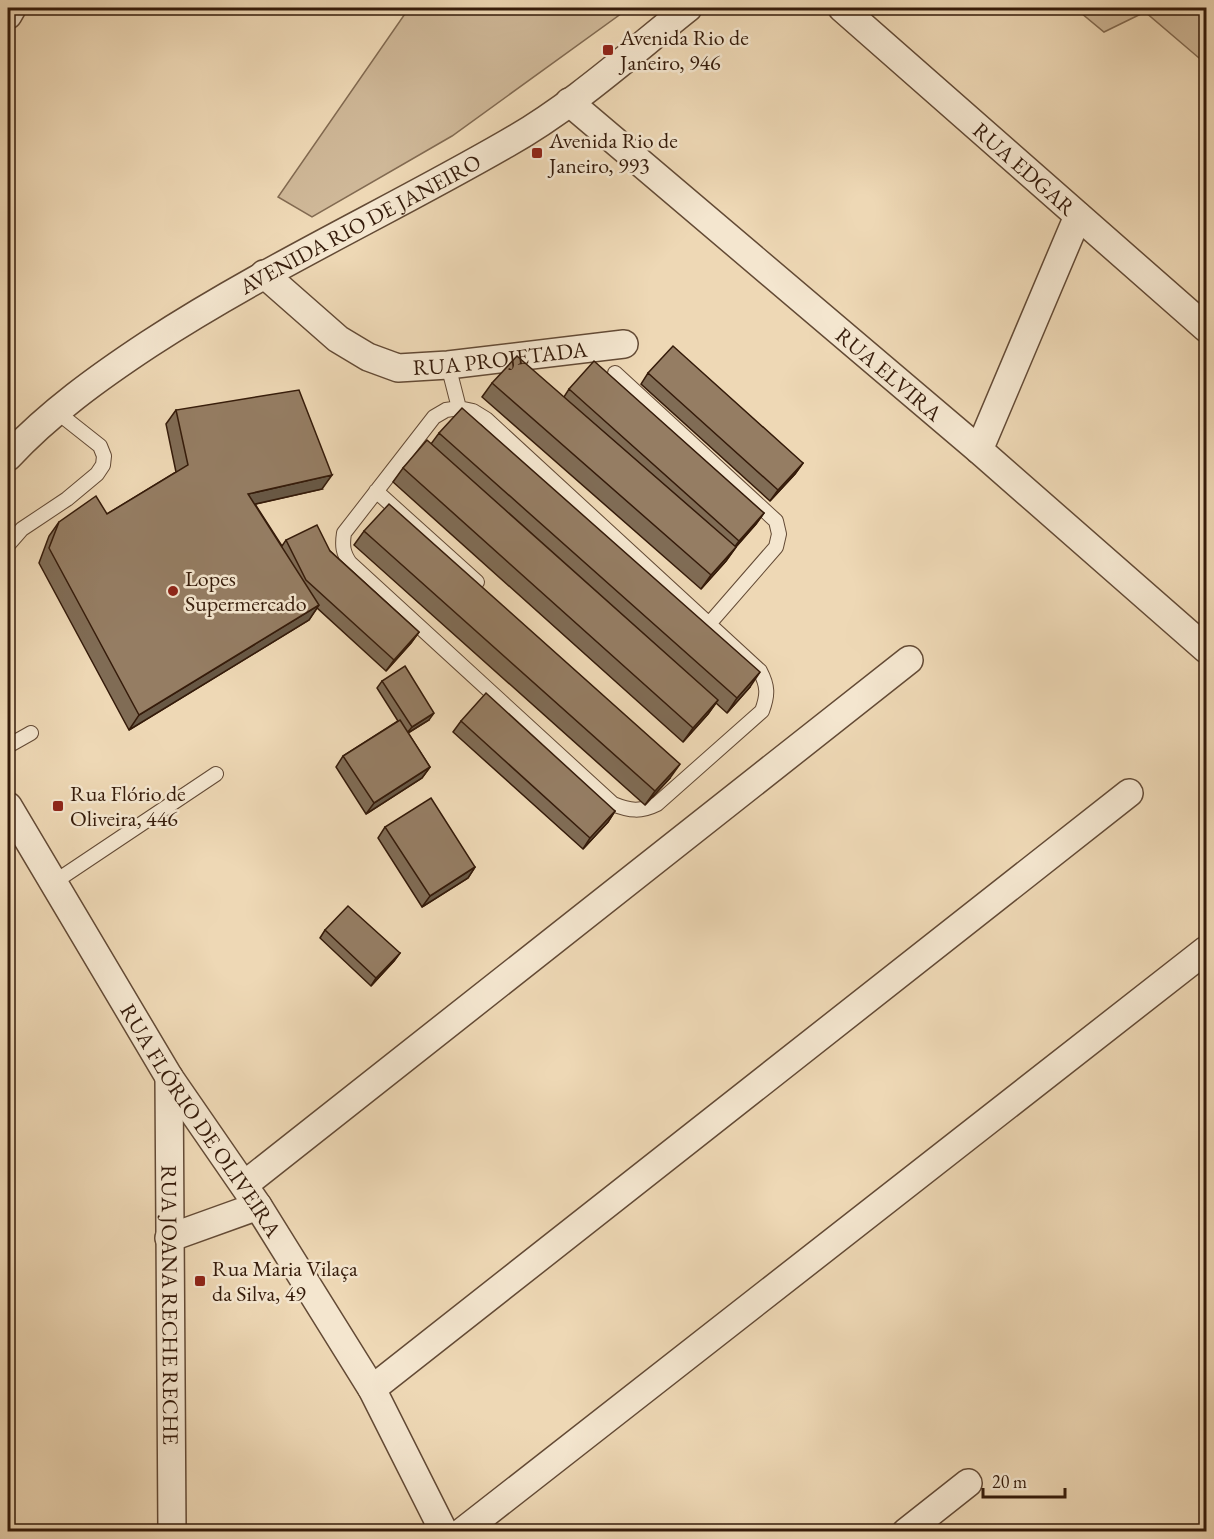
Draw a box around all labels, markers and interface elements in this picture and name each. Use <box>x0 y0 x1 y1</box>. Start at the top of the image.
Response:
place label: Avenida Rio de Janeiro, 946 <box>618 23 749 77</box>
marker: Avenida Rio de Janeiro, 946 <box>601 43 615 57</box>
street label: RUA EDGAR <box>967 116 1082 222</box>
place label: Avenida Rio de Janeiro, 993 <box>547 126 678 180</box>
marker: Avenida Rio de Janeiro, 993 <box>530 146 544 160</box>
street label: AVENIDA RIO DE JANEIRO <box>233 147 486 302</box>
street label: RUA ELVIRA <box>830 321 949 428</box>
street label: RUA PROJETADA <box>412 334 590 382</box>
place label: Lopes Supermercado <box>185 564 307 618</box>
marker: Lopes Supermercado <box>166 584 180 598</box>
place label: Rua Flório de Oliveira, 446 <box>70 779 186 833</box>
marker: Rua Flório de Oliveira, 446 <box>51 799 65 813</box>
street label: RUA FLÓRIO DE OLIVEIRA <box>114 998 288 1243</box>
street label: RUA JOANA RECHE RECHE <box>155 1165 185 1445</box>
place label: Rua Maria Vilaça da Silva, 49 <box>212 1254 358 1308</box>
marker: Rua Maria Vilaça da Silva, 49 <box>193 1274 207 1288</box>
scale bar <box>983 1461 1066 1499</box>
text: 20 m <box>992 1470 1027 1493</box>

